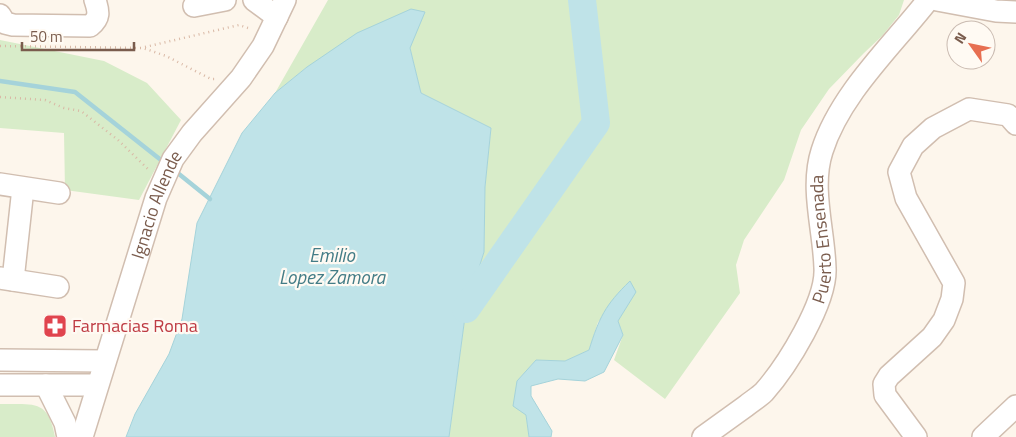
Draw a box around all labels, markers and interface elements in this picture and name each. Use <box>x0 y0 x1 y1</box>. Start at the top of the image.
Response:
scale bar <box>22 20 135 52</box>
north arrow <box>946 20 996 70</box>
text: 50 m <box>30 25 63 48</box>
text: N <box>948 28 971 47</box>
street label: Ignacio Allende <box>124 144 188 262</box>
street label: Puerto Ensenada <box>803 174 838 307</box>
water label: Emilio Lopez Zamora <box>279 240 386 291</box>
place label: Farmacias Roma <box>72 312 198 339</box>
pharmacy icon: Farmacias Roma <box>42 313 68 339</box>

